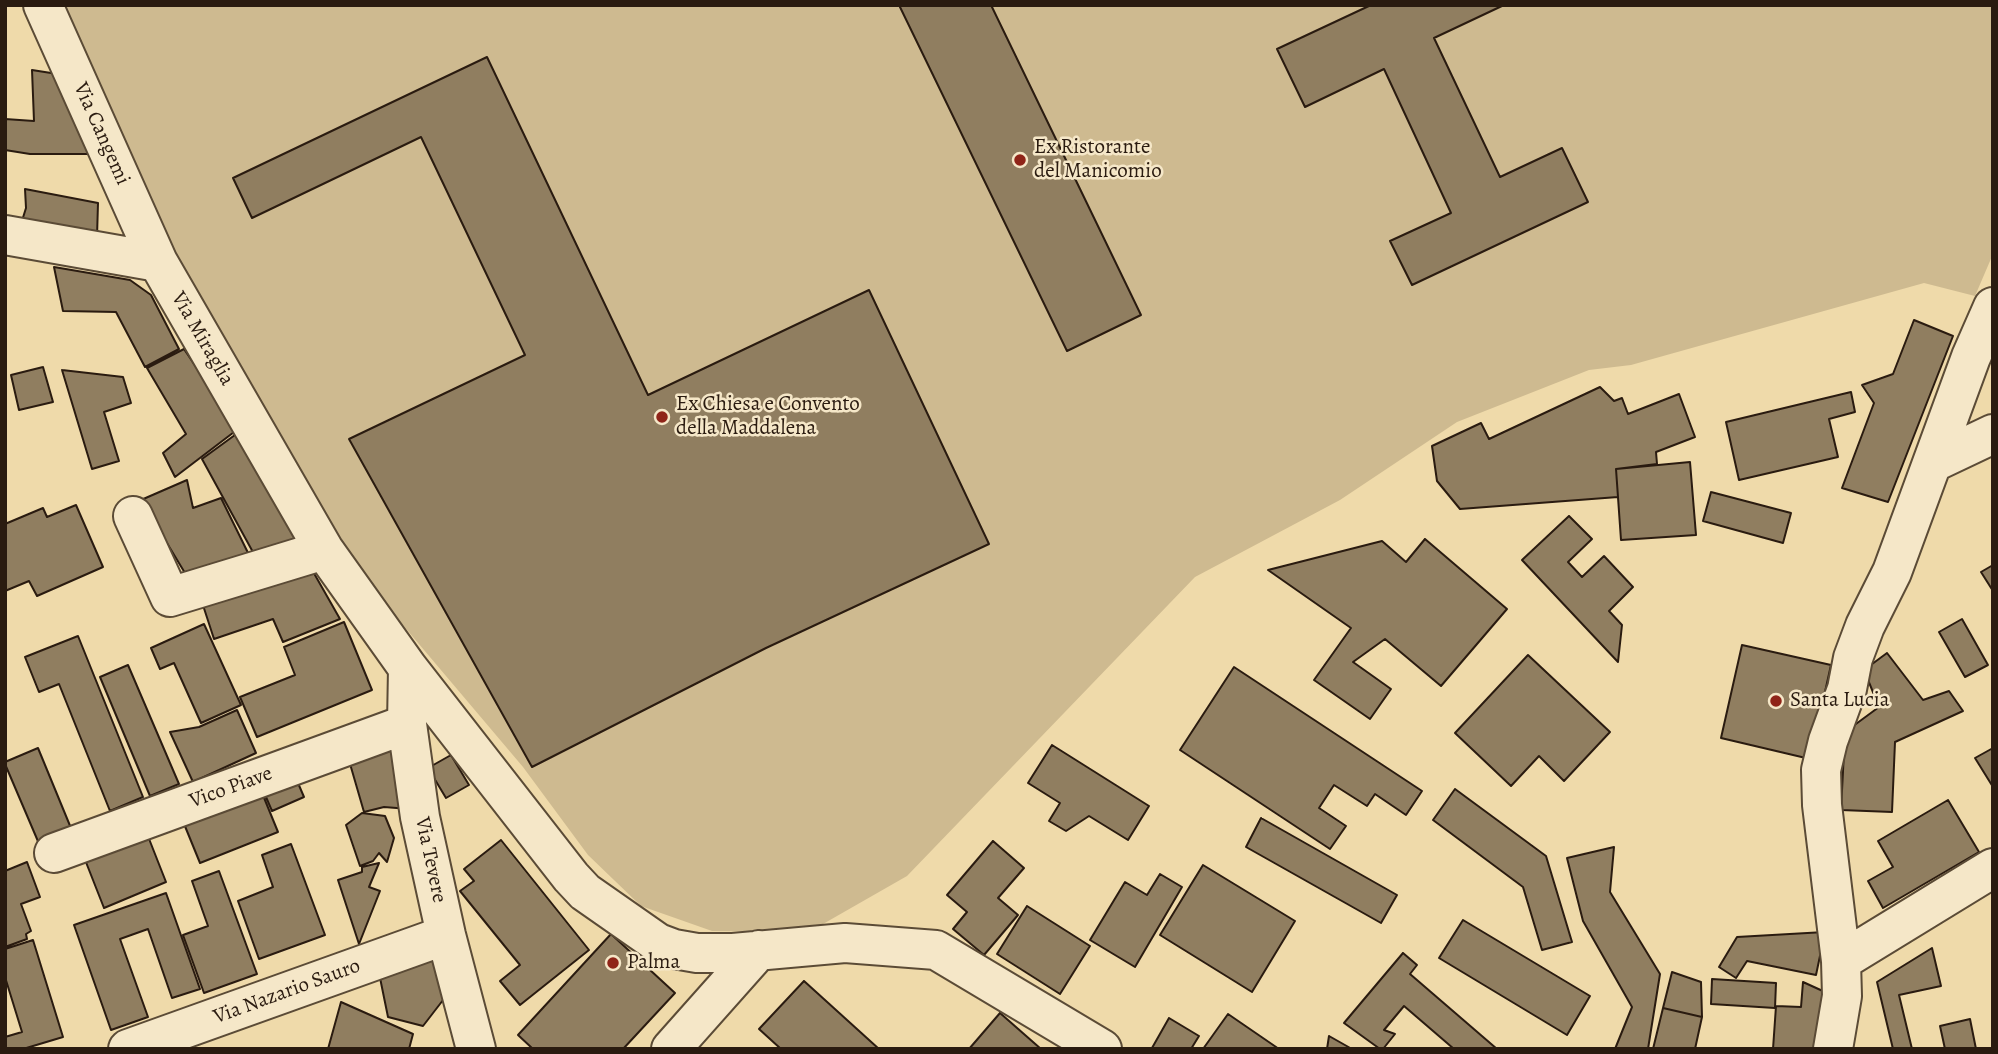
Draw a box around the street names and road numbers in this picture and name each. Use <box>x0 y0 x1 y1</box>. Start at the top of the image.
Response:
street label: Via Cangemi <box>67 79 135 189</box>
street label: Via Miraglia <box>165 288 239 390</box>
street label: Vico Piave <box>186 761 276 815</box>
street label: Via Tevere <box>409 815 451 905</box>
street label: Via Nazario Sauro <box>210 954 364 1030</box>

